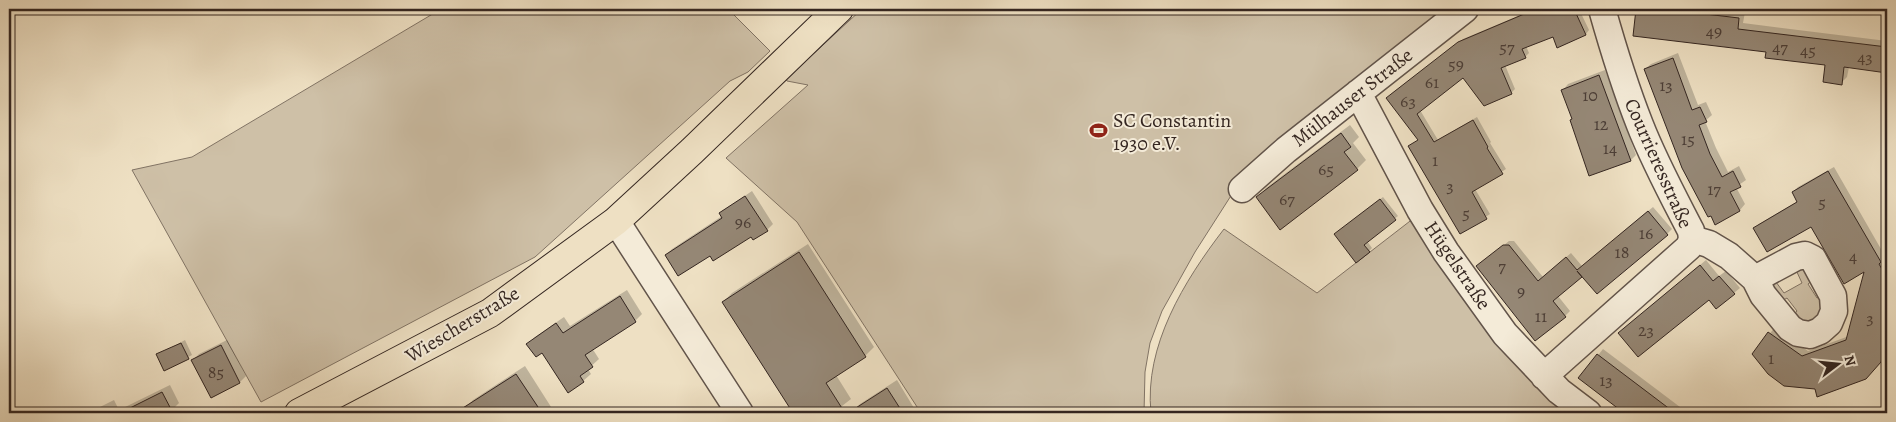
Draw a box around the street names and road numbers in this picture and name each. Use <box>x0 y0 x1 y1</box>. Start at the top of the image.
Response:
street label: Mülhauser Straße <box>1286 42 1418 153</box>
street label: Courrieresstraße <box>1618 94 1699 232</box>
street label: Hügelstraße <box>1418 215 1497 315</box>
street label: Wiescherstraße <box>399 280 524 370</box>

